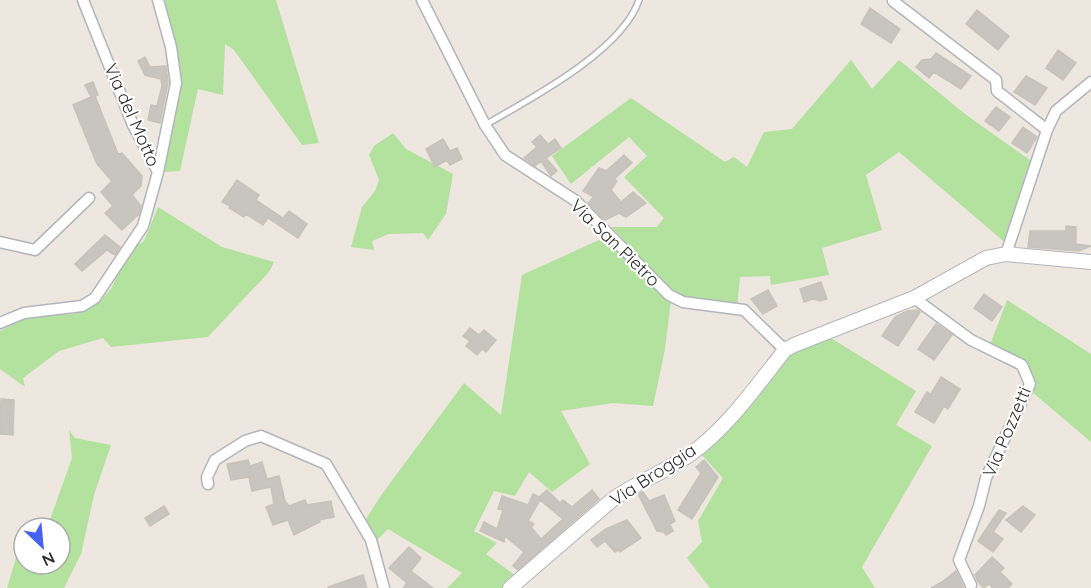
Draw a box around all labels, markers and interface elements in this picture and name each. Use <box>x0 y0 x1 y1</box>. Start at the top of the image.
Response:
street label: Via del Motto <box>99 60 165 170</box>
street label: Via San Pietro <box>566 194 665 291</box>
street label: Via Pozzetti <box>977 383 1036 481</box>
street label: Via Broggia <box>605 438 700 511</box>
north arrow <box>12 516 72 576</box>
text: N <box>39 548 58 571</box>

